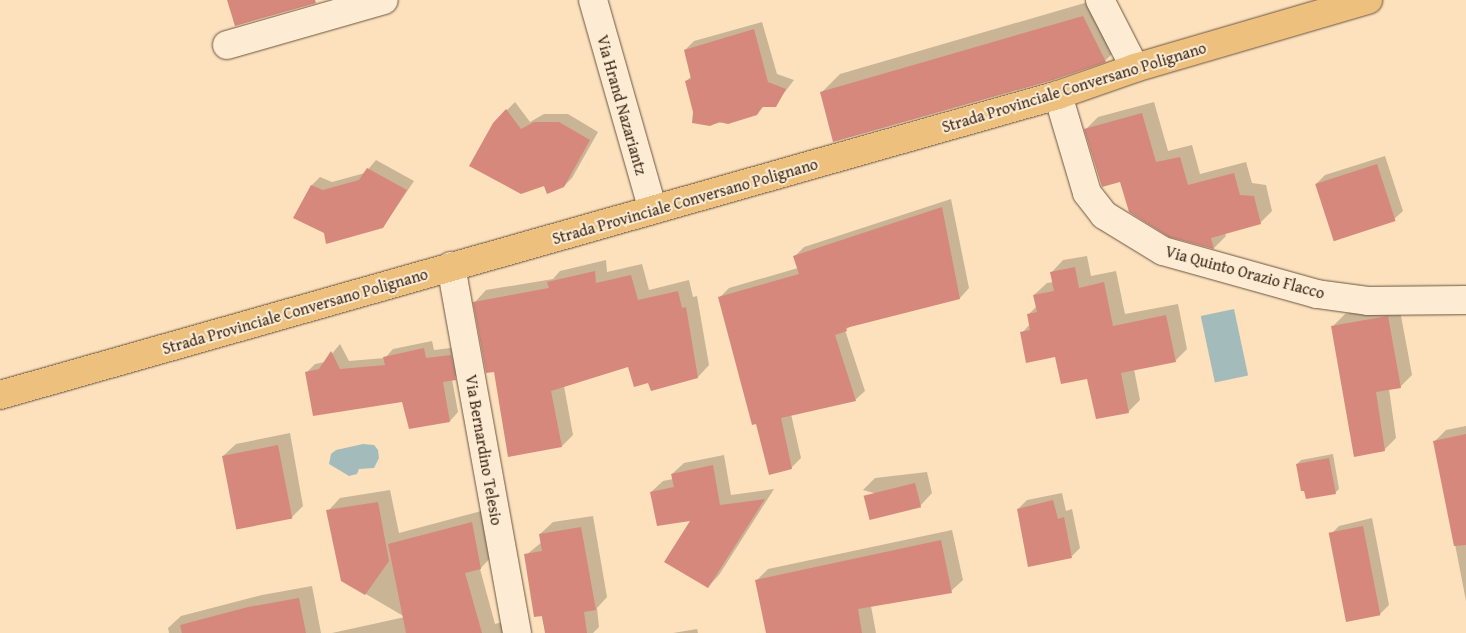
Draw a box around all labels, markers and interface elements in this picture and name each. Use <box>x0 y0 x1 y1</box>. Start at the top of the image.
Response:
street label: Via Hrand Nazariantz <box>593 33 651 177</box>
street label: Strada Provinciale Conversano Polignano <box>939 38 1209 136</box>
street label: Strada Provinciale Conversano Polignano <box>550 154 820 248</box>
street label: Via Quinto Orazio Flacco <box>1163 241 1327 303</box>
street label: Strada Provinciale Conversano Polignano <box>160 264 430 358</box>
street label: Via Bernardino Telesio <box>461 373 507 527</box>

